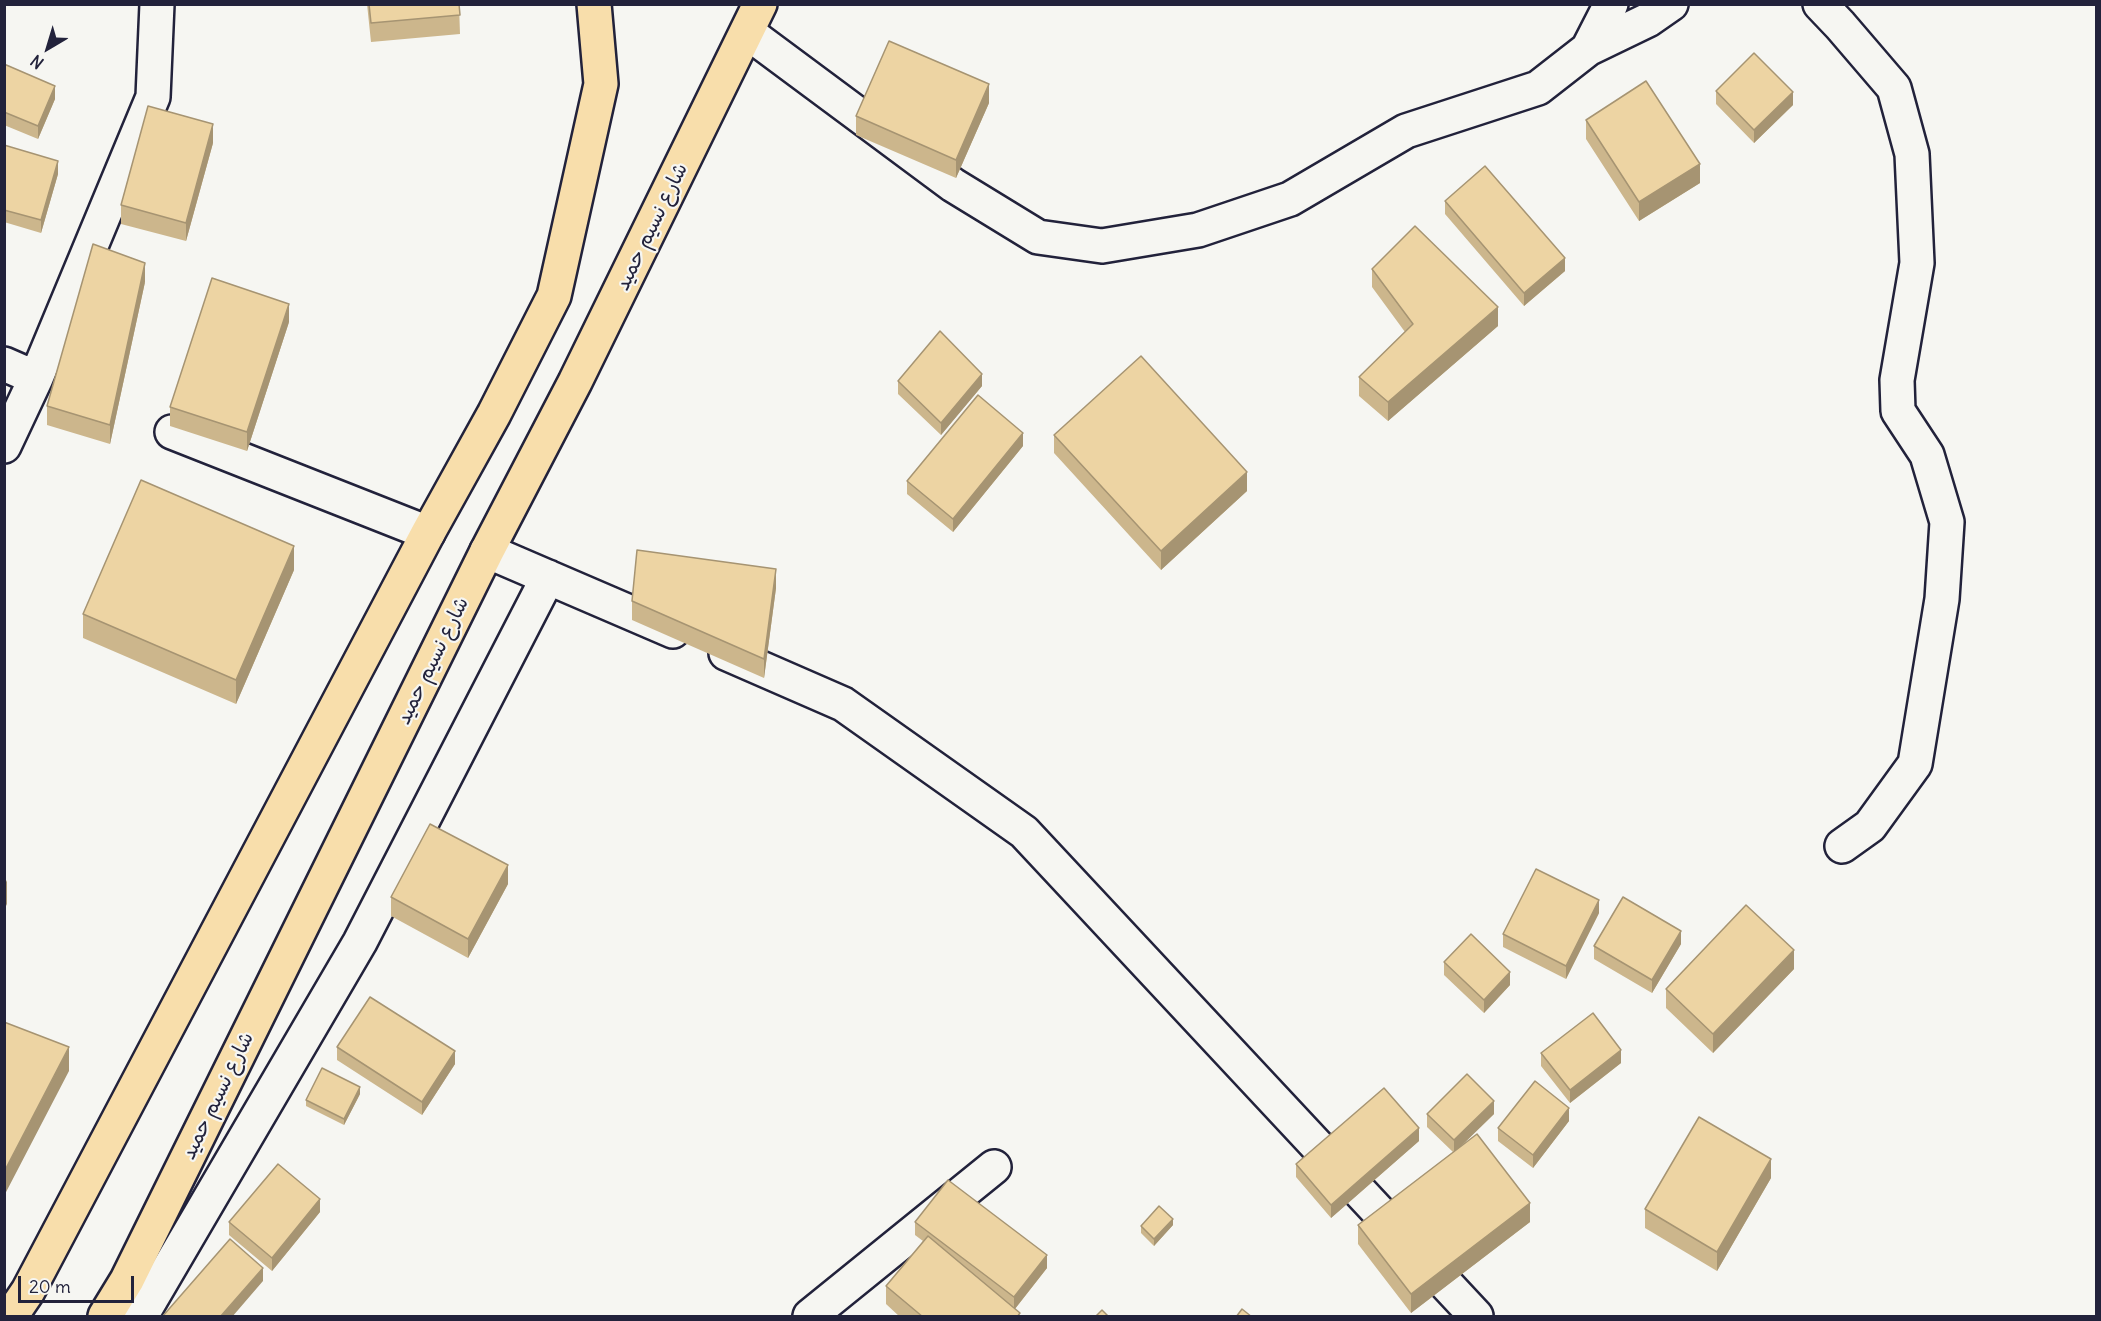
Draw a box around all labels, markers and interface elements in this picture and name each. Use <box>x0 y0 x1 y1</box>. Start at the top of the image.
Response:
north arrow <box>18 18 78 78</box>
text: N <box>26 51 47 73</box>
street label: شارع نسيم حميد <box>611 159 693 295</box>
street label: شارع نسيم حميد <box>392 593 474 729</box>
street label: شارع نسيم حميد <box>177 1028 259 1164</box>
scale bar <box>21 1264 136 1302</box>
text: 20 m <box>29 1275 71 1298</box>

